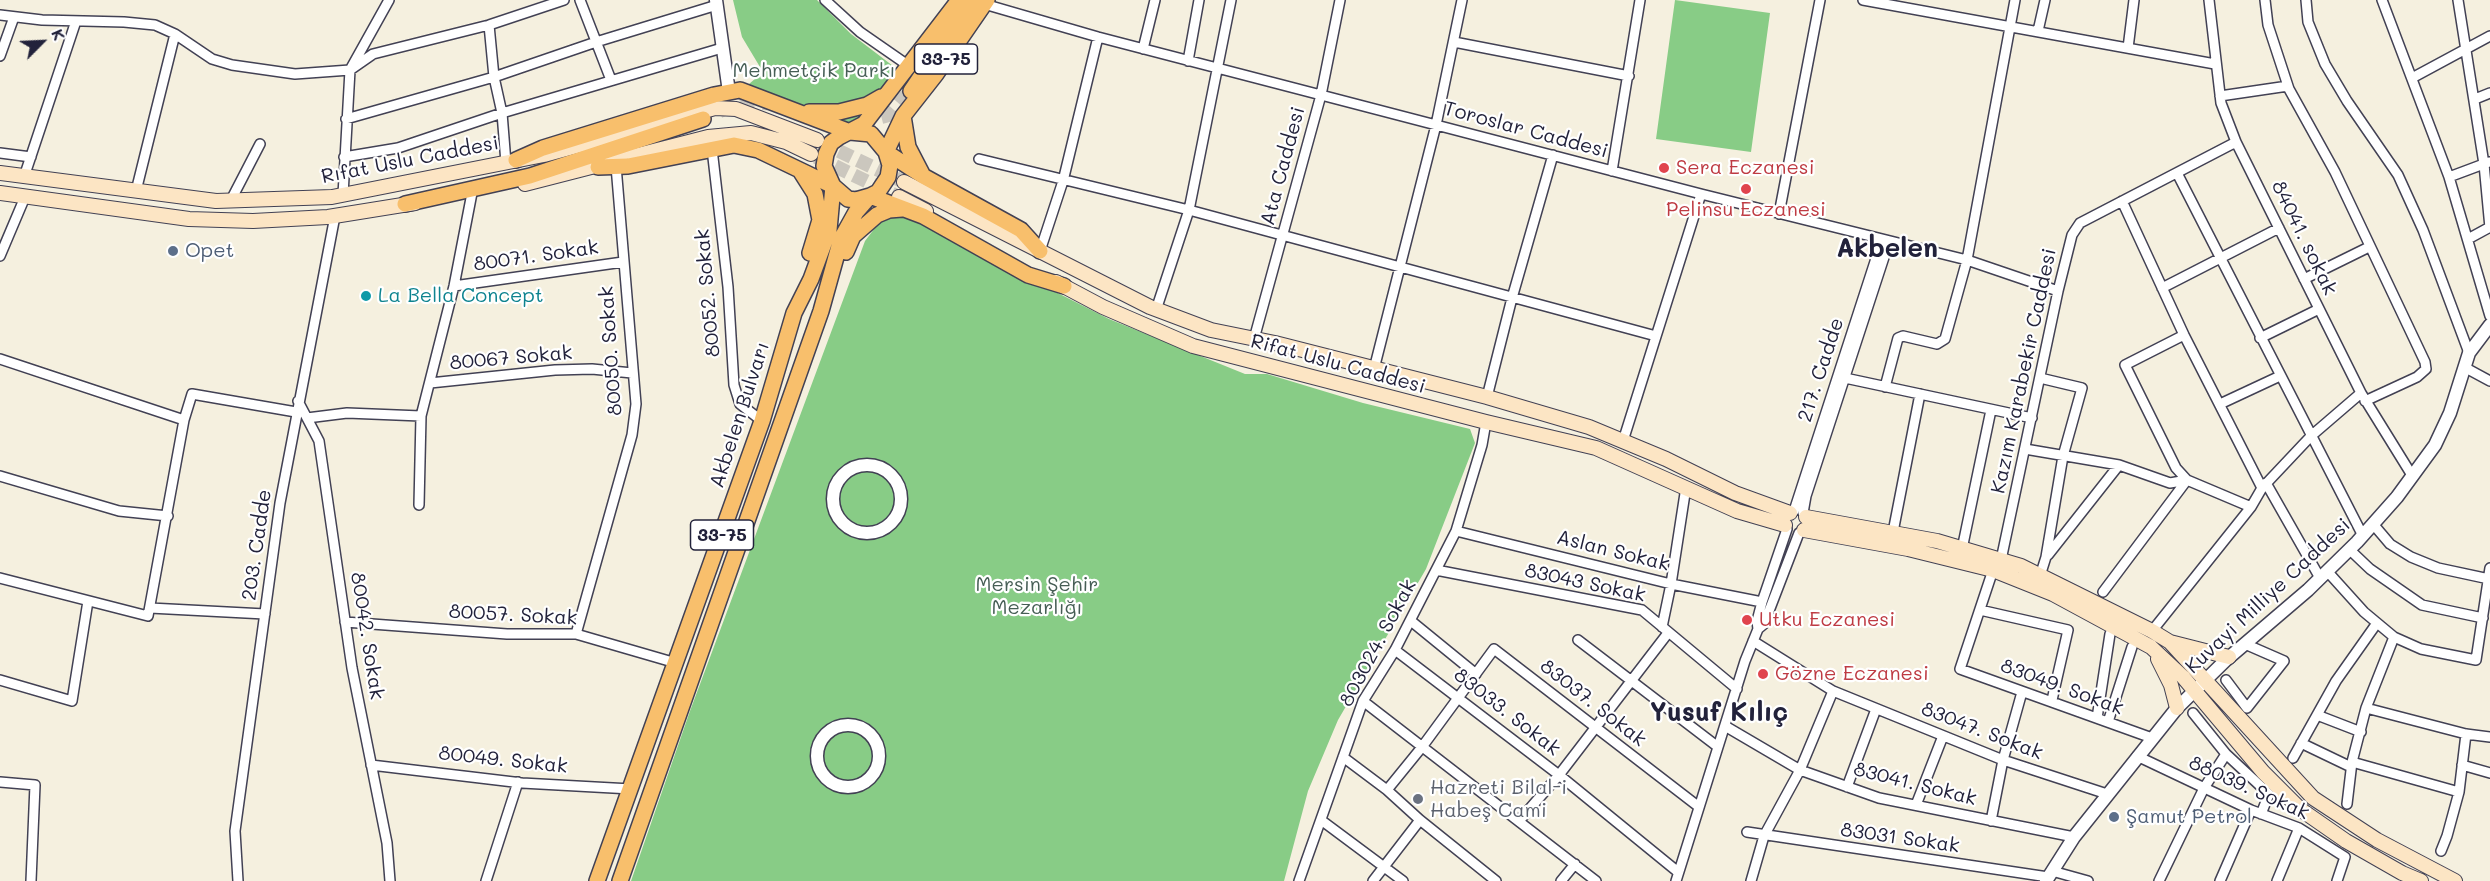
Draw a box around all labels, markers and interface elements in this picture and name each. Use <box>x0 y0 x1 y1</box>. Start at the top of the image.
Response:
north arrow <box>12 12 72 72</box>
text: K <box>47 25 71 44</box>
road number: 33-75 <box>914 44 978 74</box>
park label: Mehmetçik Parkı <box>732 59 896 83</box>
street label: Toroslar Caddesi <box>1441 97 1611 163</box>
street label: Ata Caddesi <box>1256 104 1310 228</box>
street label: Rıfat Uslu Caddesi <box>319 131 501 189</box>
place label: Sera Eczanesi <box>1676 156 1815 180</box>
marker: Sera Eczanesi <box>1657 161 1671 175</box>
street label: 84041. sokak <box>2266 177 2342 299</box>
marker: Pelinsu Eczanesi <box>1739 182 1753 196</box>
place label: Pelinsu Eczanesi <box>1666 198 1826 222</box>
street label: 80052. Sokak <box>690 228 726 358</box>
district label: Akbelen <box>1836 233 1938 265</box>
street label: 80071. Sokak <box>472 235 600 277</box>
place label: Opet <box>185 239 234 263</box>
marker: Opet <box>166 244 180 258</box>
street label: Kazım Karabekir Caddesi <box>1986 246 2062 496</box>
place label: La Bella Concept <box>378 284 544 308</box>
street label: 80050. Sokak <box>594 285 628 417</box>
marker: La Bella Concept <box>359 289 373 303</box>
street label: 217. Cadde <box>1793 315 1849 425</box>
street label: Rifat Uslu Caddesi <box>1248 329 1428 399</box>
street label: Akbelen Bulvarı <box>705 339 775 491</box>
street label: 80067 Sokak <box>449 341 573 375</box>
street label: 203. Cadde <box>237 488 277 602</box>
street label: Kuvayi Milliye Caddesi <box>2181 513 2355 679</box>
road number: 33-75 <box>690 520 754 550</box>
street label: Aslan Sokak <box>1554 525 1672 577</box>
street label: 83043 Sokak <box>1522 558 1648 608</box>
street label: 80042. Sokak <box>345 571 389 701</box>
park label: Mersin Şehir Mezarlığı <box>976 573 1098 620</box>
street label: 803024. Sokak <box>1334 575 1422 711</box>
street label: 80057. Sokak <box>448 600 578 630</box>
place label: Utku Eczanesi <box>1759 608 1895 632</box>
marker: Utku Eczanesi <box>1740 613 1754 627</box>
street label: 83037. Sokak <box>1535 654 1651 752</box>
street label: 83049. Sokak <box>1997 654 2127 720</box>
place label: Gözne Eczanesi <box>1775 662 1929 686</box>
street label: 83033. Sokak <box>1449 663 1565 761</box>
marker: Gözne Eczanesi <box>1756 667 1770 681</box>
district label: Yusuf Kılıç <box>1650 697 1788 729</box>
street label: 83047. Sokak <box>1918 697 2046 765</box>
street label: 80049. Sokak <box>437 741 569 779</box>
street label: 88039. Sokak <box>2185 751 2313 825</box>
street label: 83041. Sokak <box>1851 757 1979 811</box>
place label: Hazreti Bilal-i Habeş Cami <box>1430 776 1567 823</box>
marker: Hazreti Bilal-i Habeş Cami <box>1411 792 1425 806</box>
place label: Şamut Petrol <box>2126 805 2252 829</box>
marker: Şamut Petrol <box>2107 810 2121 824</box>
street label: 83031 Sokak <box>1839 818 1961 858</box>

